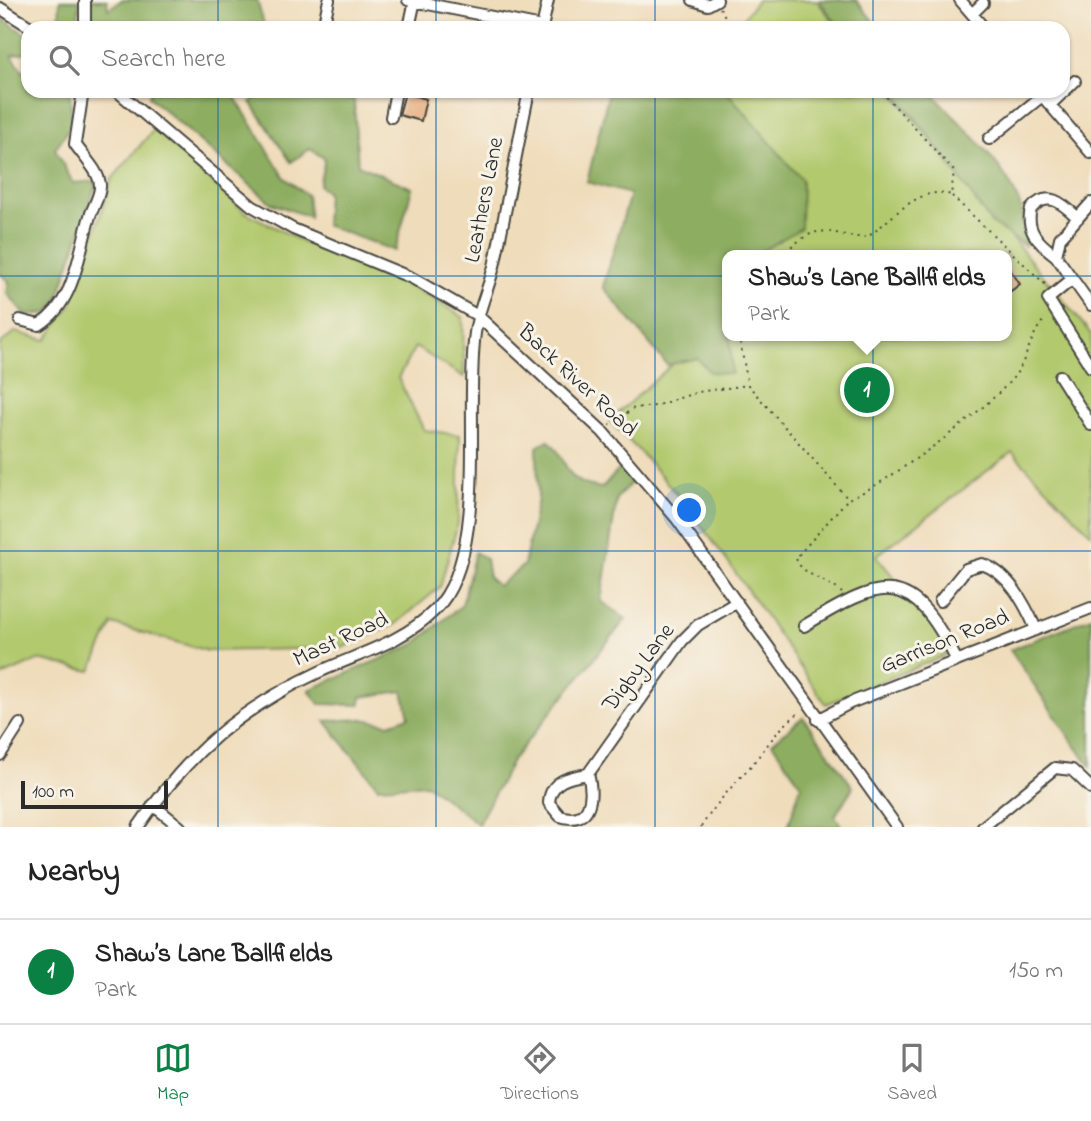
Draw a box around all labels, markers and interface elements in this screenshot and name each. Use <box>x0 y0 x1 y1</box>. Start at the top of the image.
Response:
search box <box>21 21 1070 98</box>
icon: search <box>45 41 83 79</box>
text: Search here <box>101 41 226 79</box>
street label: Leathers Lane <box>457 134 513 266</box>
popup <box>722 250 1012 341</box>
text: Shaw’s Lane Ballfields <box>748 260 986 298</box>
text: Park <box>748 298 790 331</box>
street label: Back River Road <box>509 316 644 445</box>
pin: 1 <box>844 364 890 416</box>
your location <box>672 493 706 527</box>
street label: Garrison Road <box>876 601 1014 683</box>
street label: Mast Road <box>288 604 394 676</box>
street label: Digby Lane <box>594 616 685 721</box>
scale bar <box>21 778 168 810</box>
text: 100 m <box>32 779 74 806</box>
text: Nearby <box>28 851 120 895</box>
text: Shaw’s Lane Ballfields <box>95 936 333 974</box>
text: 1 <box>47 955 55 988</box>
text: 150 m <box>1009 955 1063 988</box>
text: Park <box>95 974 137 1007</box>
tab: Map <box>154 1039 192 1108</box>
tab: Directions <box>500 1039 579 1108</box>
tab: Saved <box>887 1039 937 1108</box>

